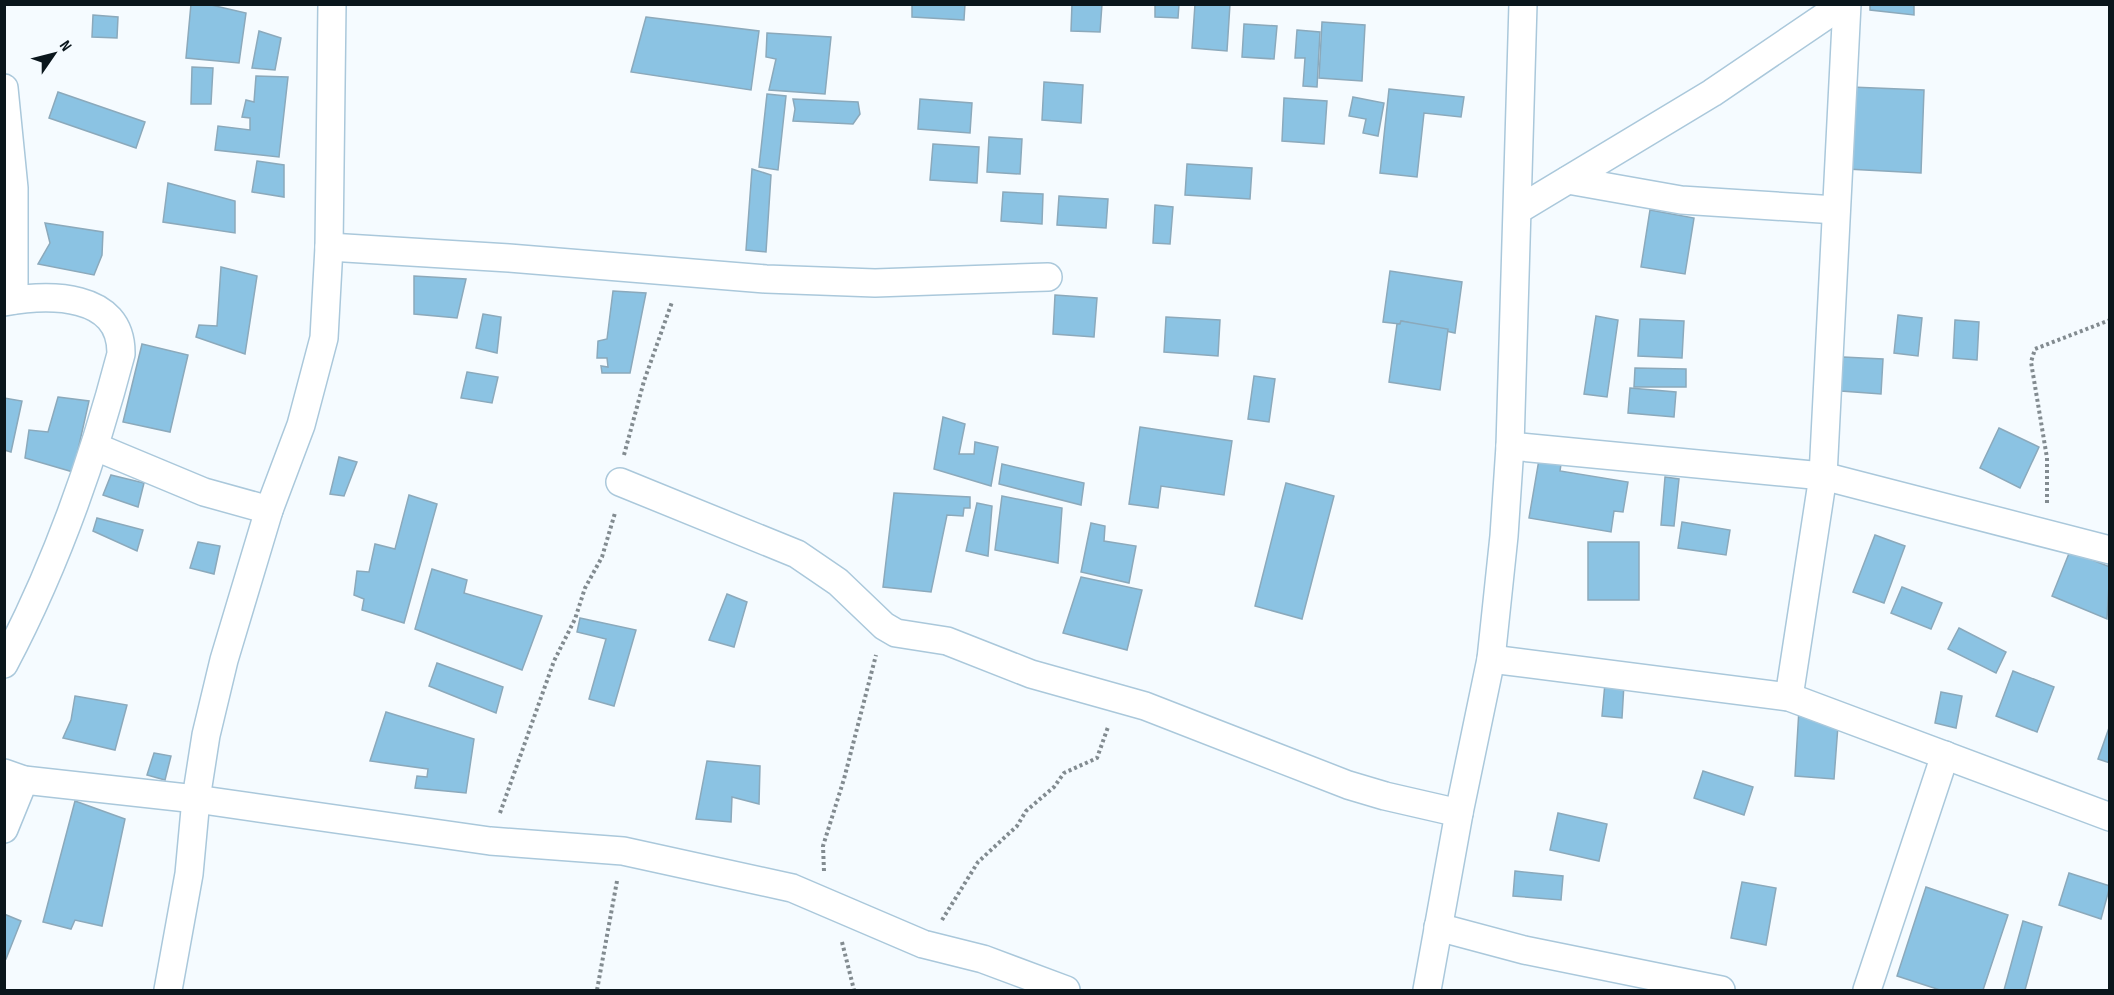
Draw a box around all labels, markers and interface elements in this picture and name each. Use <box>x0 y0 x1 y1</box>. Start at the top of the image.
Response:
north arrow <box>24 24 84 84</box>
text: N <box>55 37 75 55</box>

